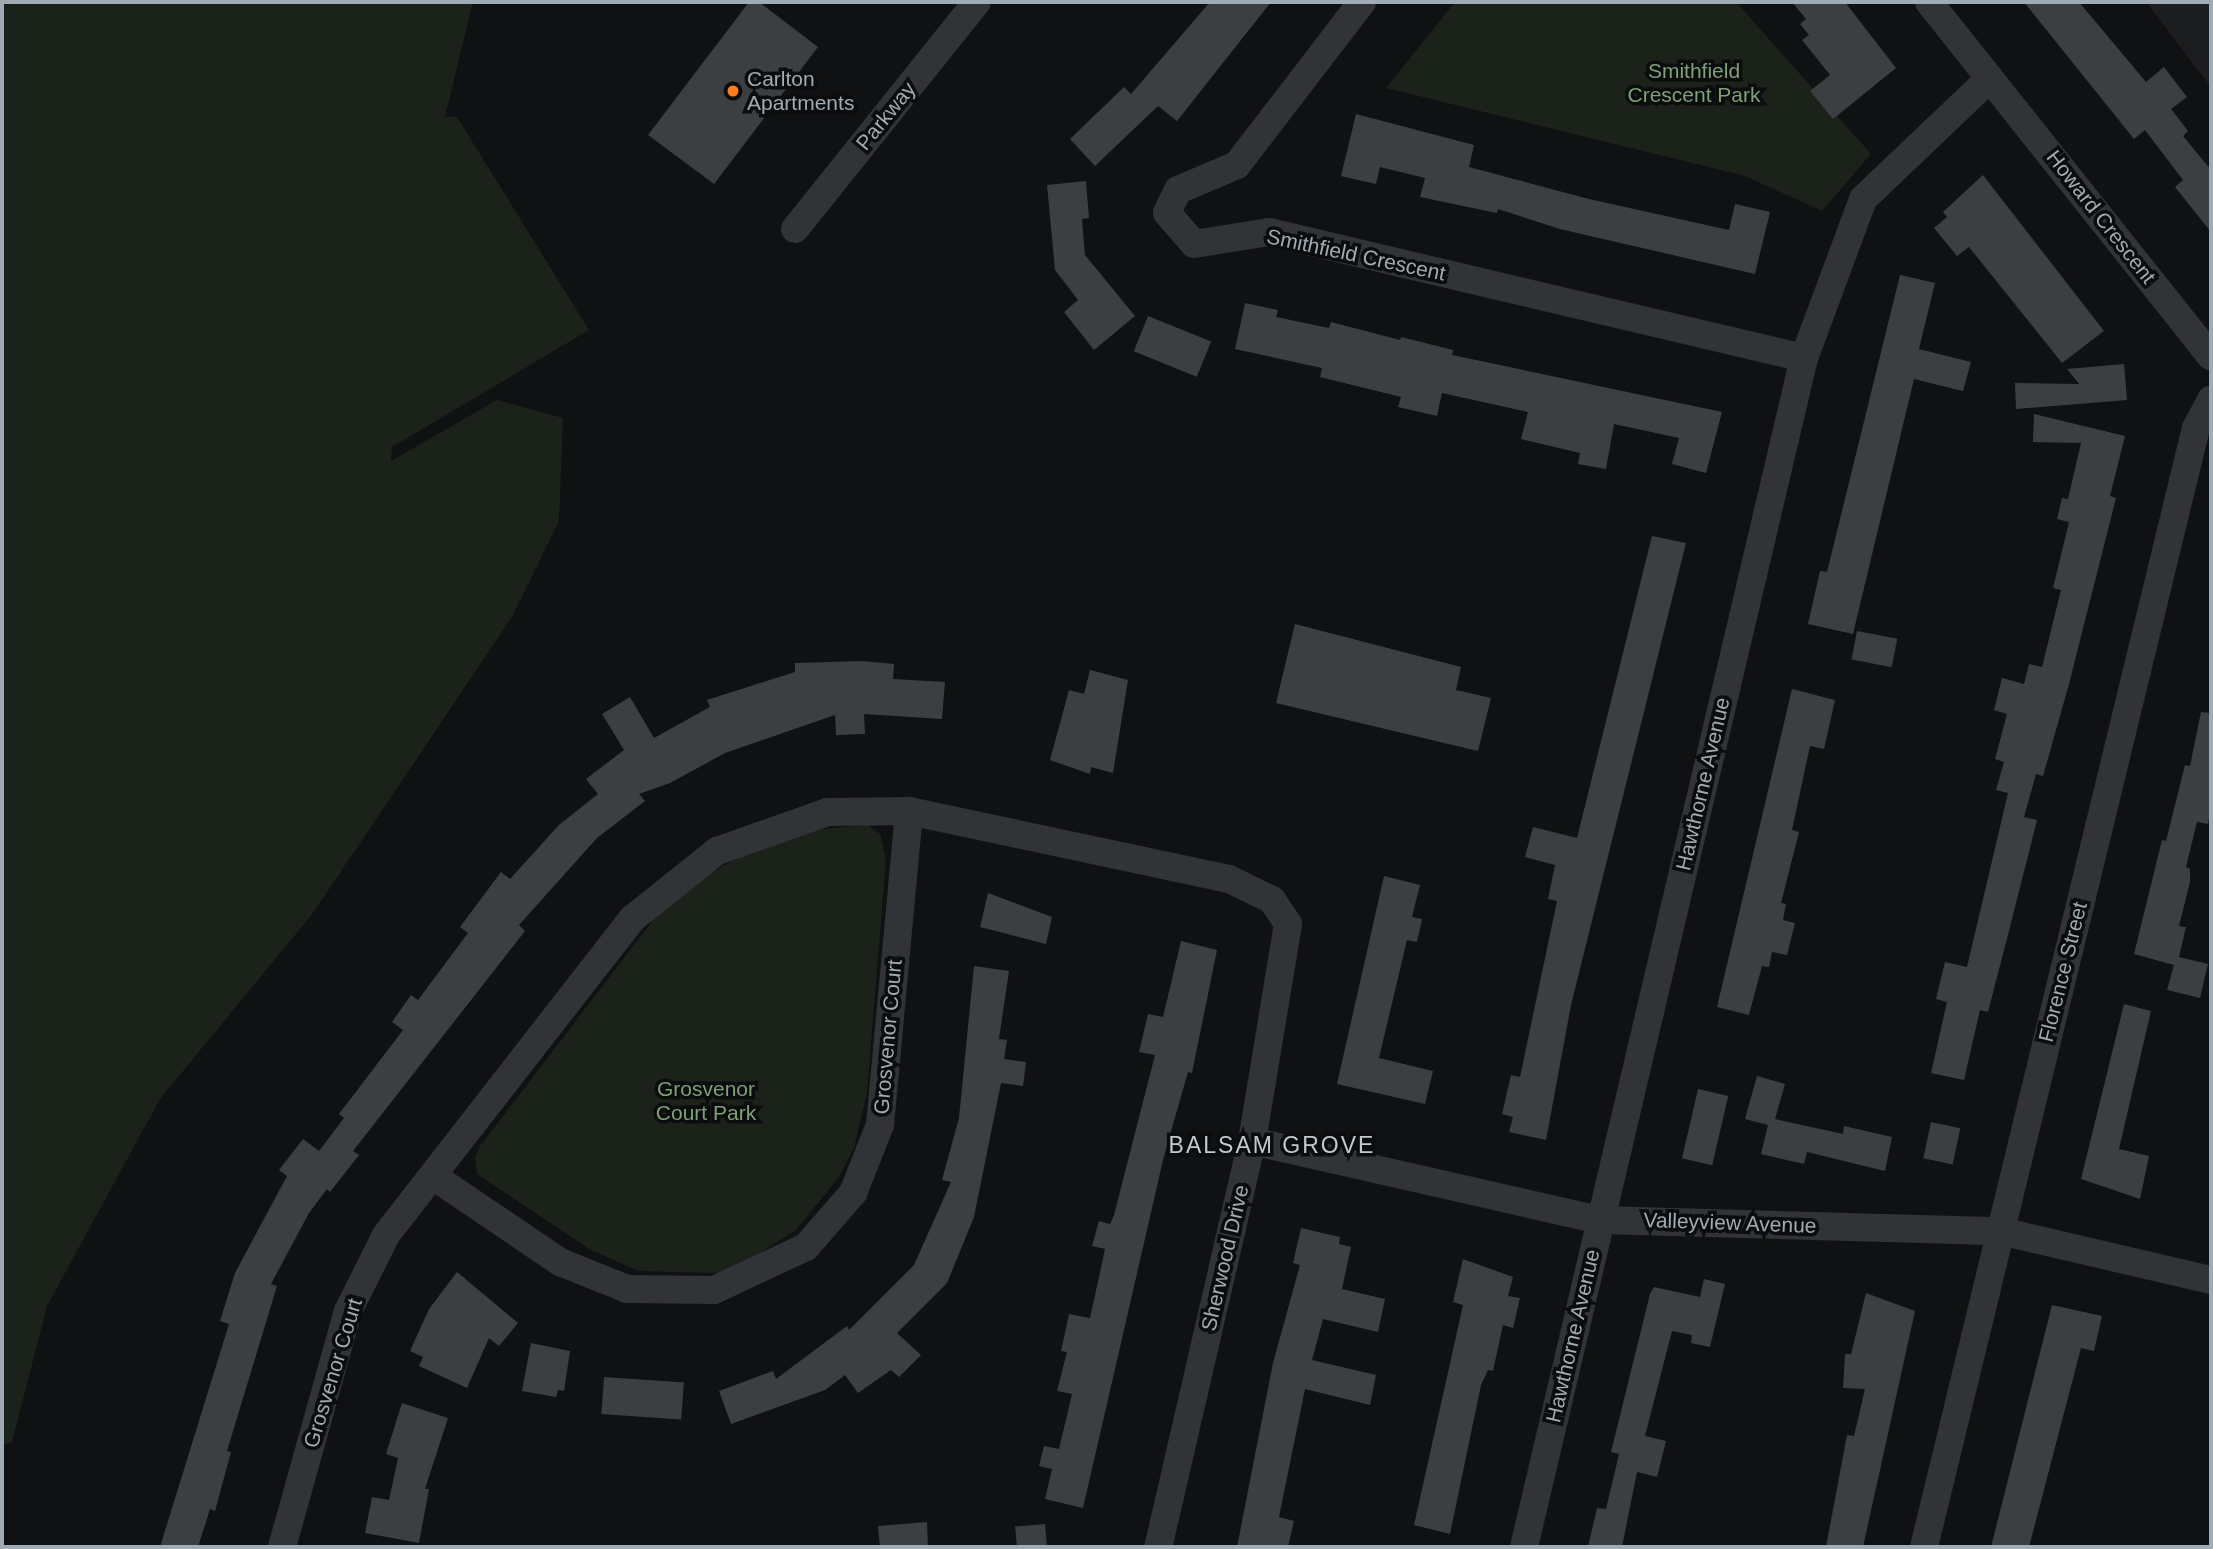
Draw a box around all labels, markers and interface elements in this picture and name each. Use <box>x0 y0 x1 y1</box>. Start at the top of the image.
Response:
park label: Smithfield Crescent Park <box>1627 58 1761 108</box>
place label: Carlton Apartments <box>747 66 854 116</box>
street label: Parkway <box>851 77 921 155</box>
marker: Carlton Apartments <box>725 83 741 99</box>
street label: Howard Crescent <box>2041 145 2161 289</box>
street label: Smithfield Crescent <box>1264 224 1448 286</box>
street label: Hawthorne Avenue <box>1671 694 1735 874</box>
street label: Florence Street <box>2033 899 2093 1045</box>
street label: Grosvenor Court <box>869 959 907 1115</box>
park label: Grosvenor Court Park <box>656 1076 756 1126</box>
district label: BALSAM GROVE <box>1170 1131 1374 1159</box>
street label: Sherwood Drive <box>1196 1182 1254 1334</box>
street label: Valleyview Avenue <box>1642 1207 1818 1239</box>
street label: Hawthorne Avenue <box>1541 1246 1605 1426</box>
street label: Grosvenor Court <box>298 1295 368 1451</box>

